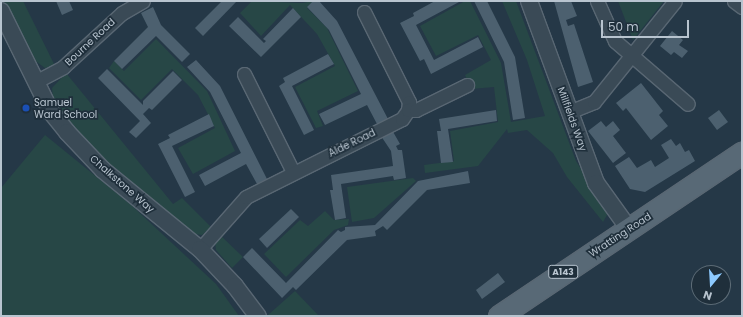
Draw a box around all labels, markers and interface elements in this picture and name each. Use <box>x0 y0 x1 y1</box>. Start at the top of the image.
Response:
scale bar <box>603 12 691 38</box>
street label: Bourne Road <box>63 16 117 68</box>
text: 50 m <box>608 18 639 35</box>
street label: Millfields Way <box>555 85 589 153</box>
place label: Samuel Ward School <box>34 96 97 120</box>
marker: Samuel Ward School <box>21 103 31 113</box>
street label: Alde Road <box>327 126 377 160</box>
street label: Chalkstone Way <box>87 153 157 215</box>
street label: Wratting Road <box>587 210 653 260</box>
road number: A143 <box>548 265 578 279</box>
north arrow <box>691 265 731 305</box>
text: N <box>701 287 714 304</box>

